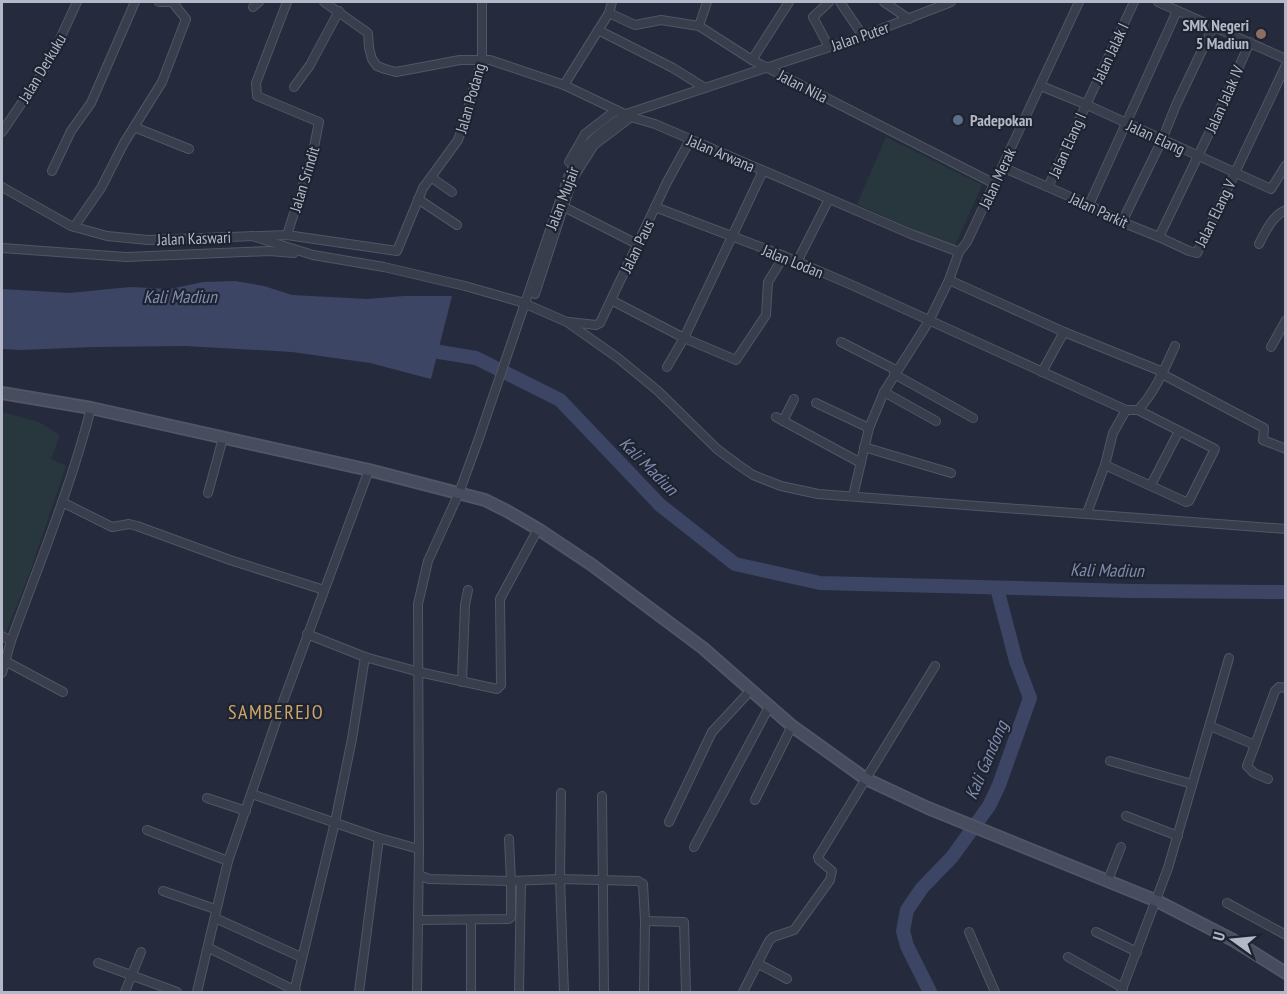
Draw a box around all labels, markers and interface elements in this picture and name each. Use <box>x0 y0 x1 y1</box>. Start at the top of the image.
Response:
place label: SMK Negeri 5 Madiun <box>1182 15 1249 53</box>
street label: Jalan Puter <box>828 17 892 56</box>
street label: Jalan Jalak I <box>1087 20 1133 87</box>
marker: SMK Negeri 5 Madiun <box>1254 27 1268 41</box>
street label: Jalan Derkuku <box>13 30 70 107</box>
street label: Jalan Podang <box>450 61 489 136</box>
street label: Jalan Jalak IV <box>1200 62 1248 137</box>
street label: Jalan Nila <box>774 65 831 107</box>
street label: Jalan Elang I <box>1043 109 1090 181</box>
place label: Padepokan <box>970 110 1033 130</box>
marker: Padepokan <box>951 113 965 127</box>
street label: Jalan Elang <box>1123 114 1188 159</box>
street label: Jalan Arwana <box>683 129 758 176</box>
street label: Jalan Srindit <box>284 143 324 215</box>
street label: Jalan Merak <box>974 144 1020 212</box>
street label: Jalan Mujair <box>541 163 583 233</box>
street label: Jalan Elang V <box>1190 176 1240 251</box>
street label: Jalan Parkit <box>1066 187 1132 233</box>
street label: Jalan Paus <box>615 216 658 277</box>
street label: Jalan Kaswari <box>156 227 231 249</box>
street label: Jalan Lodan <box>759 239 826 282</box>
water label: Kali Madiun <box>143 285 218 308</box>
water label: Kali Madiun <box>615 432 684 501</box>
water label: Kali Madiun <box>1070 558 1145 582</box>
district label: SAMBEREJO <box>228 699 324 725</box>
water label: Kali Gandong <box>959 716 1013 803</box>
north arrow <box>1203 910 1263 970</box>
text: U <box>1208 930 1229 943</box>

